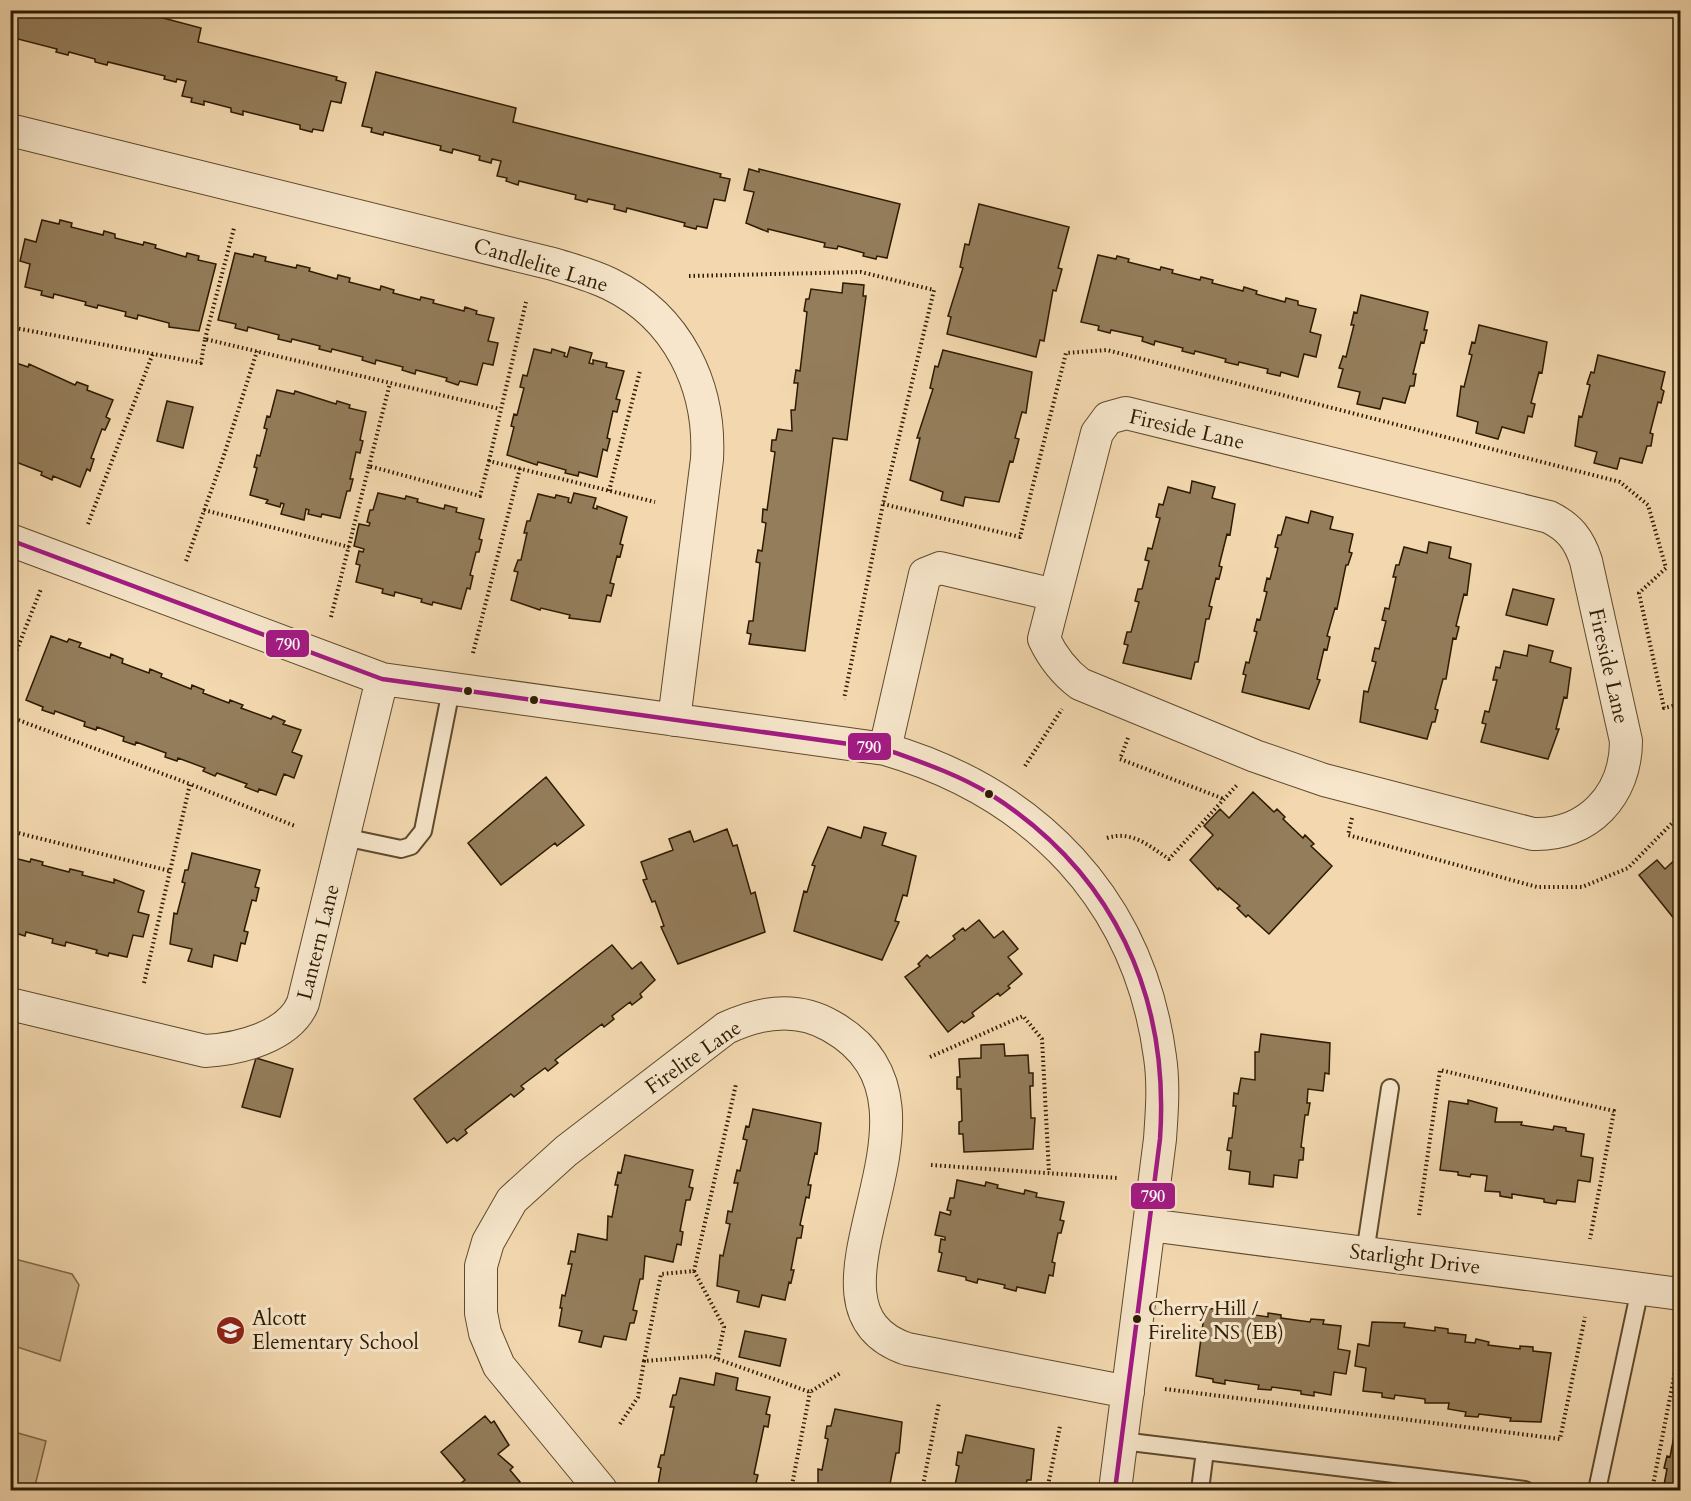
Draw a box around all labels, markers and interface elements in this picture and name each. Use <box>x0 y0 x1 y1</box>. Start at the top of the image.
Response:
street label: Candlelite Lane <box>470 231 612 300</box>
street label: Fireside Lane <box>1126 402 1247 457</box>
street label: Fireside Lane <box>1581 606 1636 727</box>
line badge: 790 <box>265 629 310 658</box>
text: 790 <box>276 634 300 656</box>
unlabelled marker <box>462 685 474 697</box>
unlabelled marker <box>528 694 540 706</box>
line badge: 790 <box>847 732 892 761</box>
text: 790 <box>857 737 881 759</box>
unlabelled marker <box>983 788 995 800</box>
street label: Lantern Lane <box>290 881 347 1003</box>
street label: Firelite Lane <box>639 1014 747 1101</box>
line badge: 790 <box>1130 1182 1176 1210</box>
text: 790 <box>1141 1186 1165 1208</box>
street label: Starlight Drive <box>1348 1237 1482 1282</box>
place label: Cherry Hill / Firelite NS (EB) <box>1148 1295 1284 1346</box>
place label: Alcott Elementary School <box>252 1304 419 1357</box>
marker: Cherry Hill / Firelite NS (EB) <box>1131 1313 1143 1325</box>
school or university icon: Alcott Elementary School <box>215 1314 247 1346</box>

